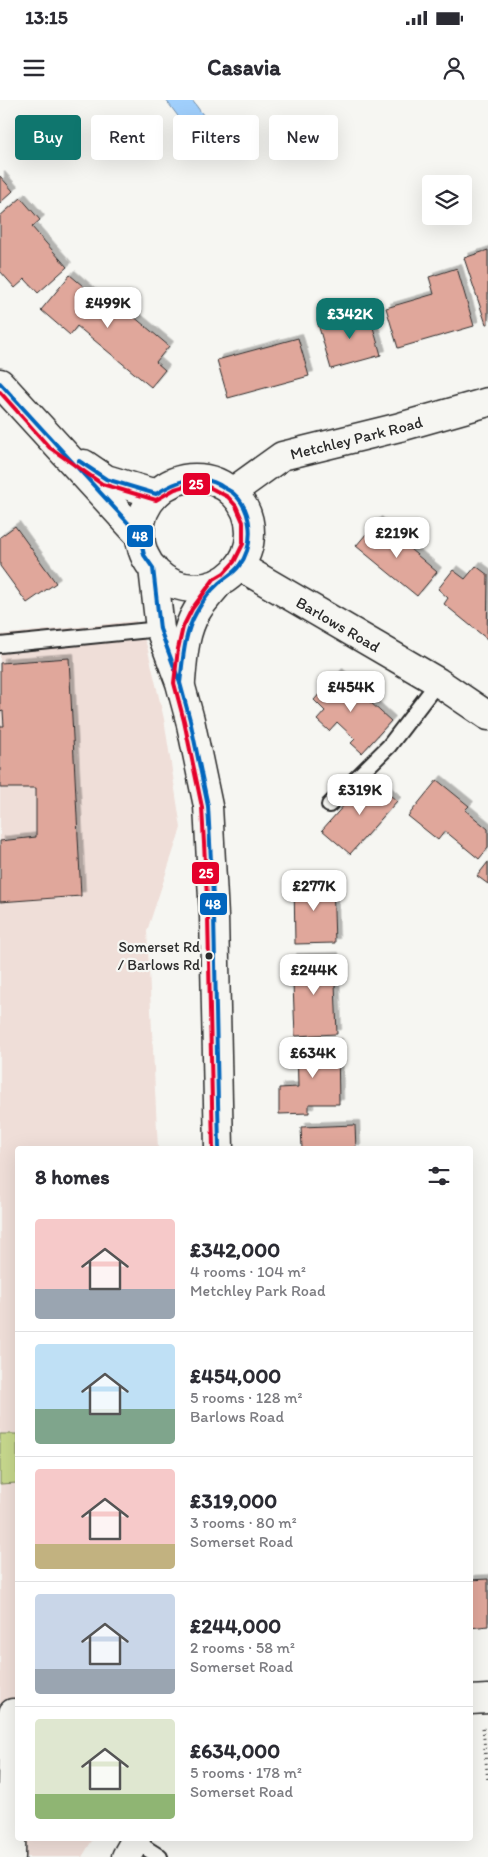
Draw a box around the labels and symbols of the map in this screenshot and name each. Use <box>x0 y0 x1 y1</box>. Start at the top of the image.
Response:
pin: £499K <box>73 286 143 329</box>
pin: £342K <box>315 298 385 340</box>
street label: Metchley Park Road <box>288 412 425 463</box>
line badge: 25 <box>182 472 211 496</box>
text: 25 <box>189 476 204 493</box>
pin: £219K <box>362 516 432 559</box>
line badge: 48 <box>126 524 154 548</box>
text: 48 <box>132 528 148 545</box>
street label: Barlows Road <box>293 592 384 656</box>
pin: £454K <box>316 670 386 713</box>
pin: £319K <box>325 774 395 816</box>
line badge: 25 <box>191 861 220 885</box>
text: 25 <box>199 865 214 882</box>
pin: £277K <box>279 870 349 912</box>
line badge: 48 <box>199 892 228 916</box>
text: 48 <box>205 896 221 913</box>
place label: Somerset Rd / Barlows Rd <box>118 938 200 974</box>
marker: Somerset Rd / Barlows Rd <box>204 951 214 961</box>
pin: £244K <box>279 954 349 996</box>
pin: £634K <box>278 1036 348 1079</box>

